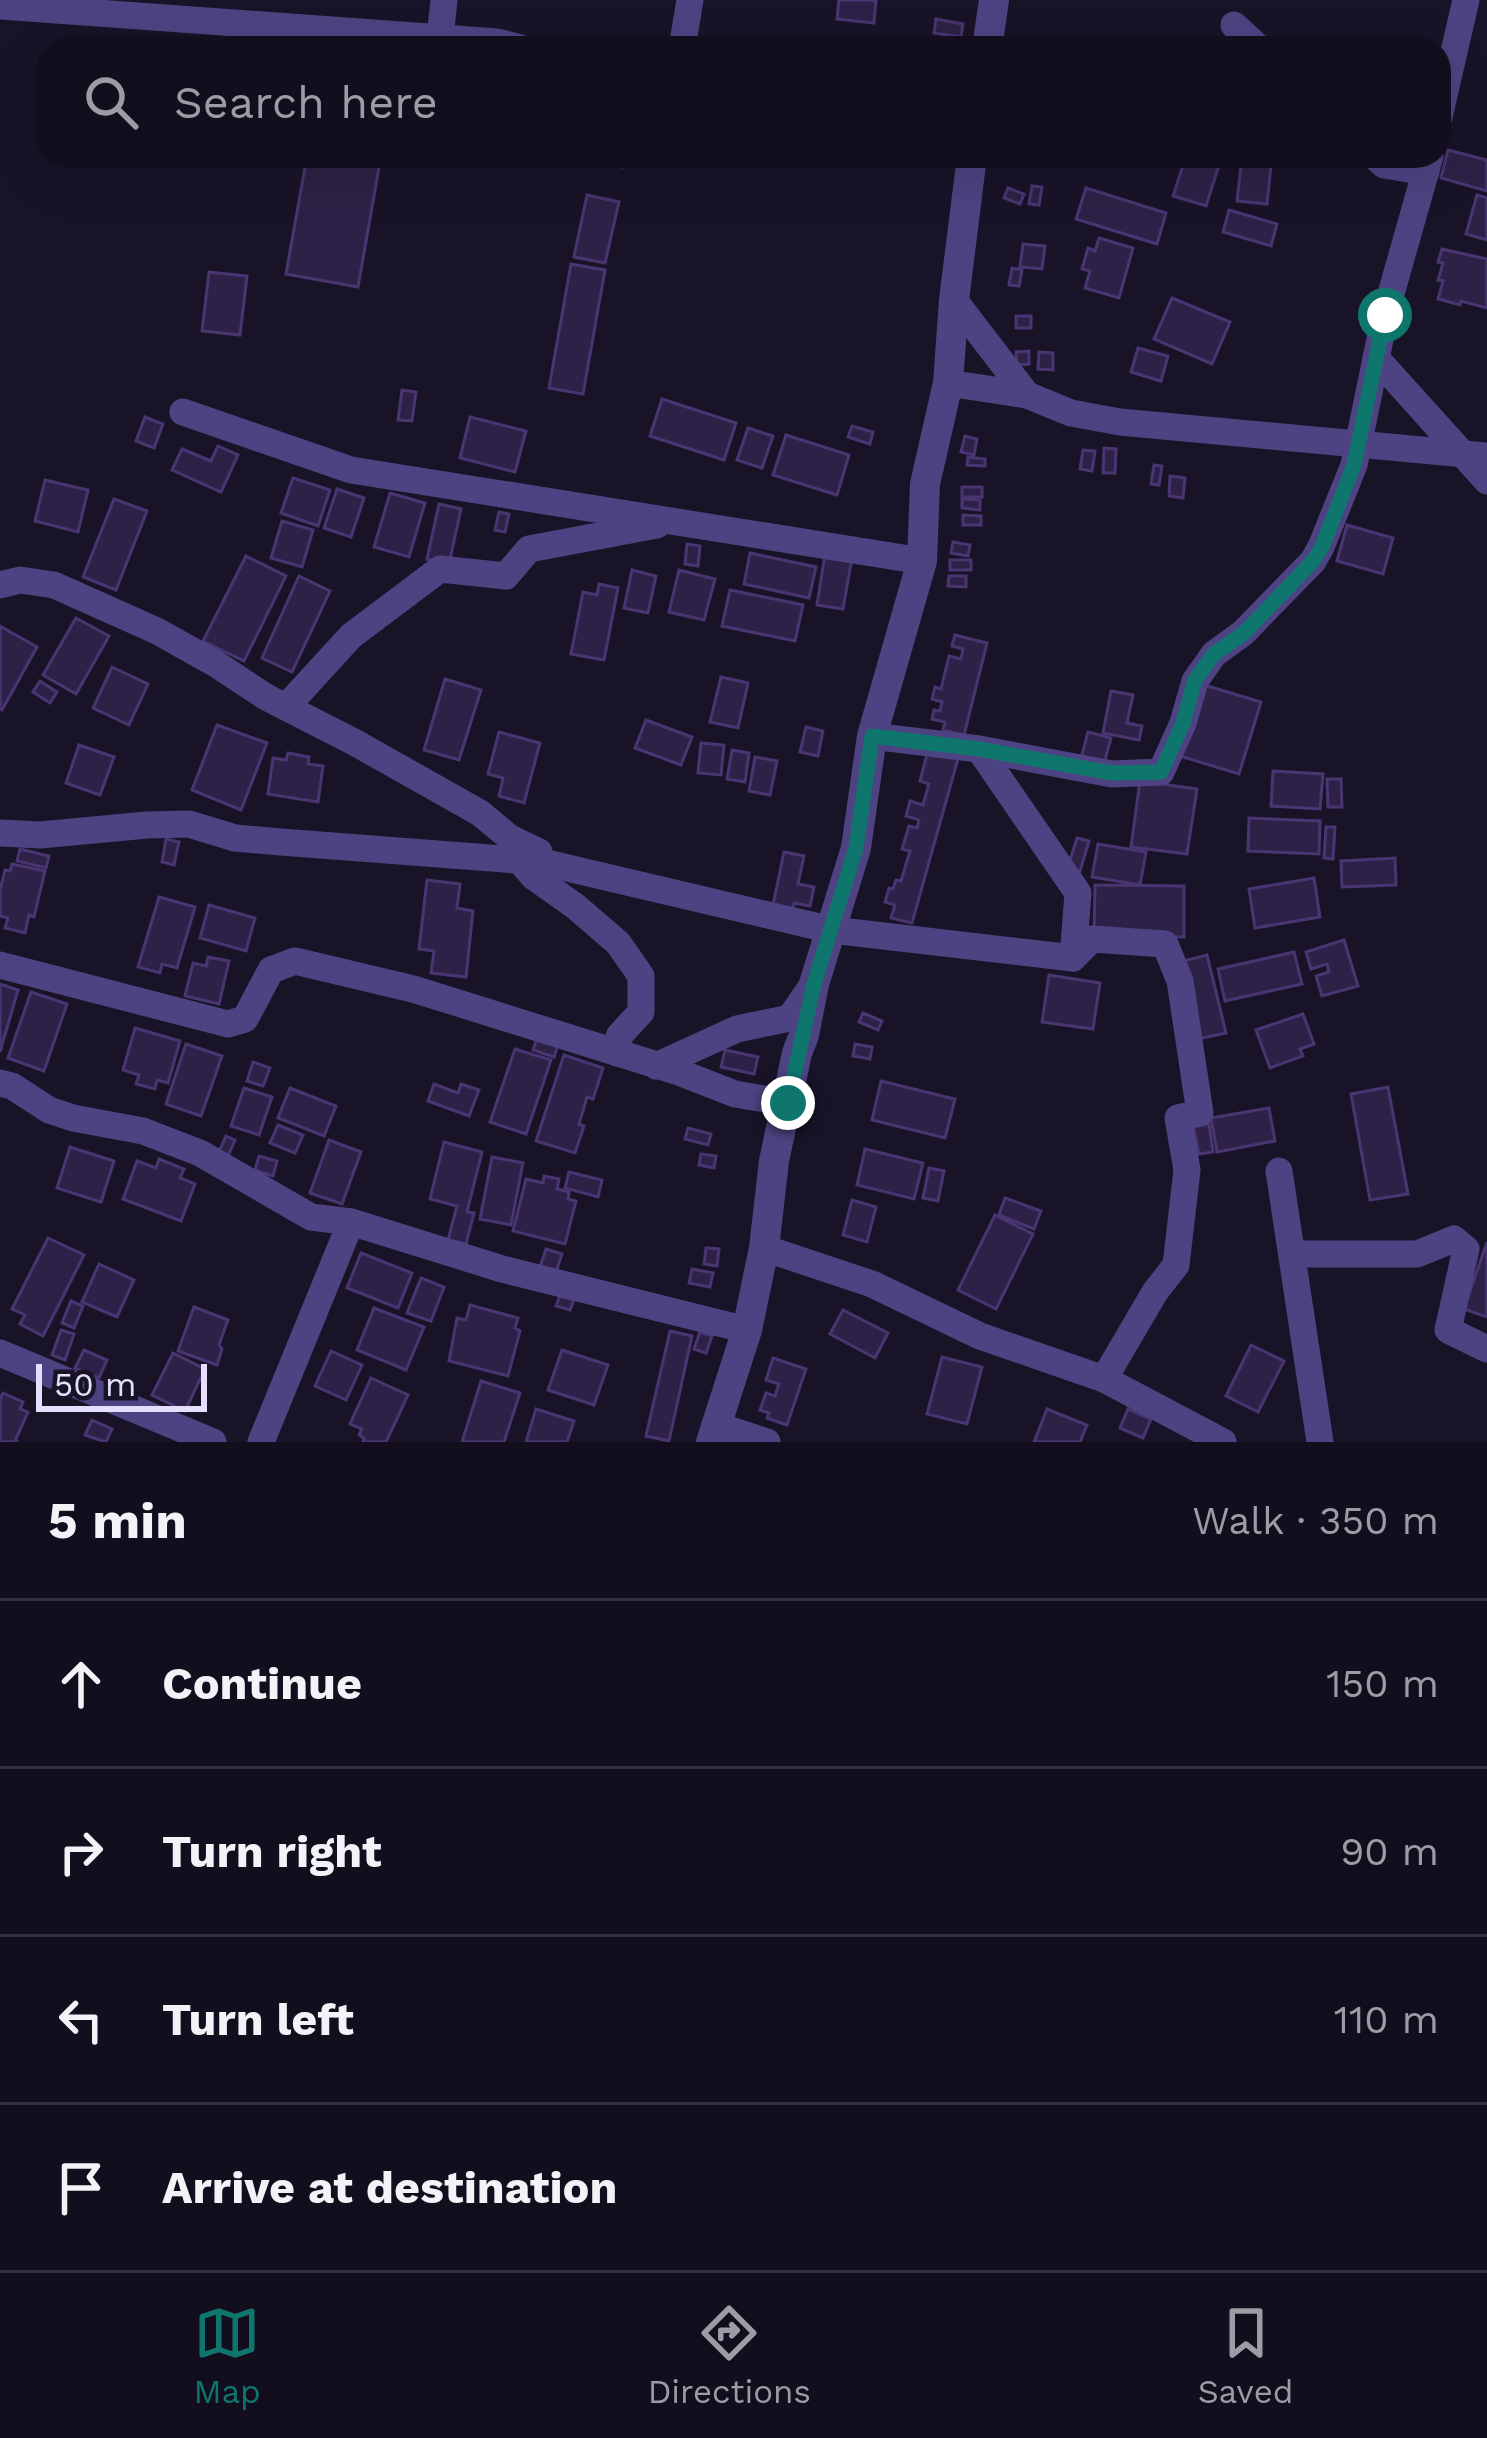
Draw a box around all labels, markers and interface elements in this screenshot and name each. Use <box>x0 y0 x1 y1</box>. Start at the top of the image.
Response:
search box <box>36 36 1451 168</box>
icon: search <box>78 69 144 135</box>
text: Search here <box>174 76 438 129</box>
route start <box>1358 288 1412 342</box>
route end <box>761 1076 815 1130</box>
scale bar <box>36 1358 207 1411</box>
text: 50 m <box>54 1365 136 1404</box>
text: 5 min <box>48 1491 187 1550</box>
text: Walk · 350 m <box>1192 1498 1439 1543</box>
icon: ahead <box>48 1651 114 1717</box>
text: Continue <box>162 1657 362 1710</box>
text: 150 m <box>1326 1661 1439 1706</box>
icon: right <box>48 1819 114 1885</box>
text: Turn right <box>162 1825 382 1878</box>
text: 90 m <box>1340 1829 1439 1874</box>
icon: left <box>48 1987 114 2053</box>
text: Turn left <box>162 1993 354 2046</box>
text: 110 m <box>1334 1997 1439 2042</box>
icon: arrive <box>48 2155 114 2221</box>
text: Arrive at destination <box>162 2161 617 2214</box>
tab: Map <box>193 2300 261 2411</box>
tab: Directions <box>648 2300 811 2411</box>
tab: Saved <box>1198 2300 1294 2411</box>

